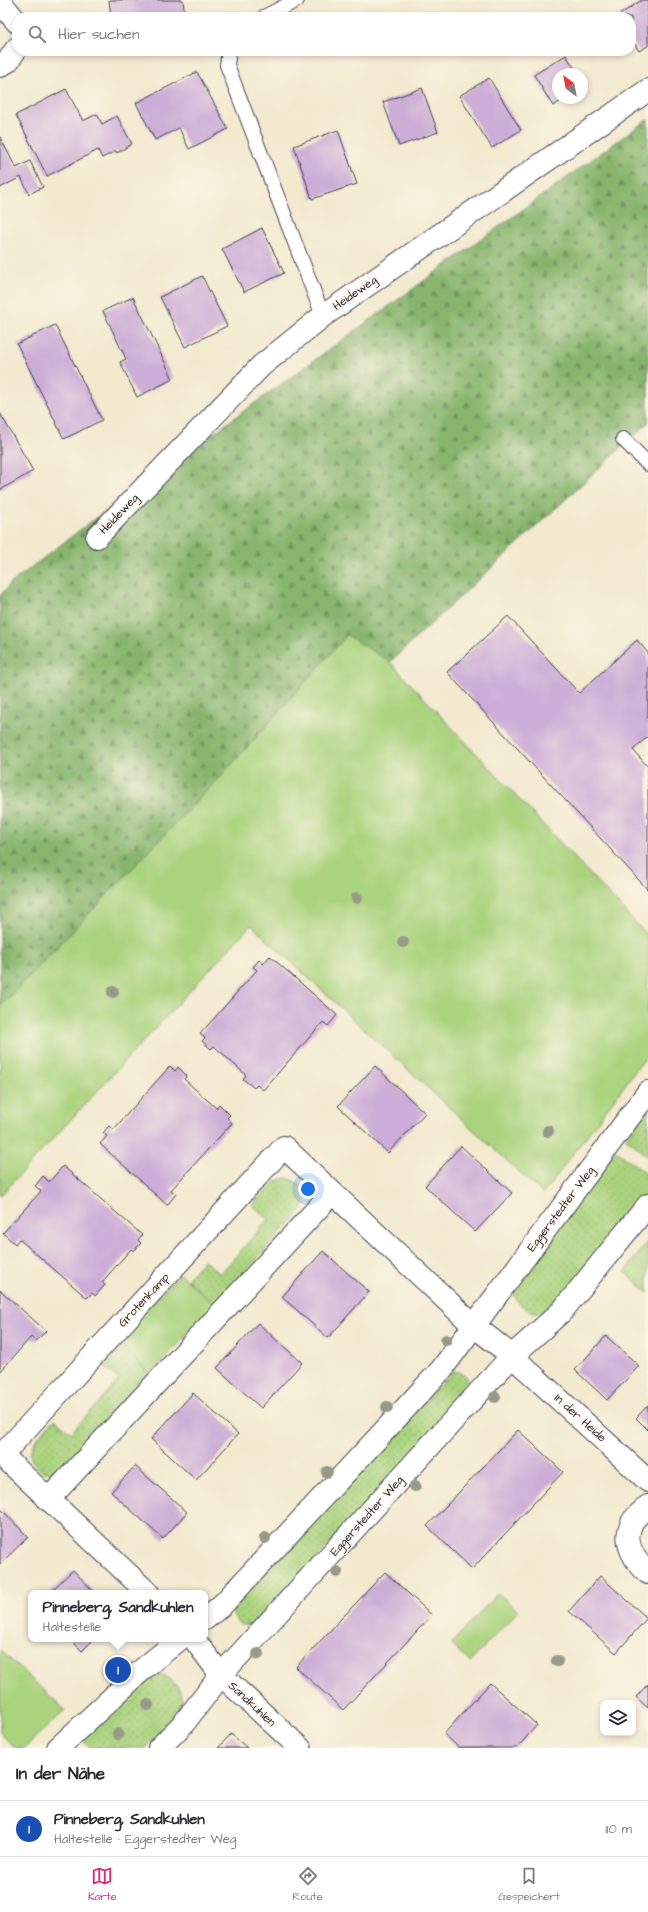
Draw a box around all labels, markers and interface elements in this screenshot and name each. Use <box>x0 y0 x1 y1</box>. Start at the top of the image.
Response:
search box <box>12 12 636 56</box>
icon: search <box>26 23 48 45</box>
text: Hier suchen <box>58 24 139 45</box>
north arrow <box>552 68 588 104</box>
street label: Heideweg <box>329 272 381 315</box>
street label: Heideweg <box>95 490 143 539</box>
street label: Eggerstedter Weg <box>523 1163 600 1256</box>
your location <box>298 1179 318 1199</box>
street label: Grotenkamp <box>114 1269 174 1331</box>
street label: In der Heide <box>550 1390 610 1446</box>
street label: Eggerstedter Weg <box>326 1472 408 1561</box>
popup <box>28 1590 208 1642</box>
text: Pinneberg, Sandkuhlen <box>43 1597 193 1618</box>
text: Haltestelle <box>43 1618 101 1636</box>
pin: 1 <box>105 1655 131 1685</box>
street label: Sandkuhlen <box>224 1677 280 1731</box>
map controls <box>600 1700 636 1736</box>
button: layers <box>600 1700 636 1736</box>
text: In der Nähe <box>16 1762 105 1786</box>
text: Pinneberg, Sandkuhlen <box>54 1809 205 1830</box>
text: 1 <box>28 1820 30 1838</box>
text: 110 m <box>605 1820 632 1838</box>
text: Haltestelle · Eggerstedter Weg <box>54 1830 236 1848</box>
tab: Karte <box>88 1865 117 1904</box>
tab: Route <box>293 1865 323 1904</box>
tab: Gespeichert <box>498 1865 560 1904</box>

